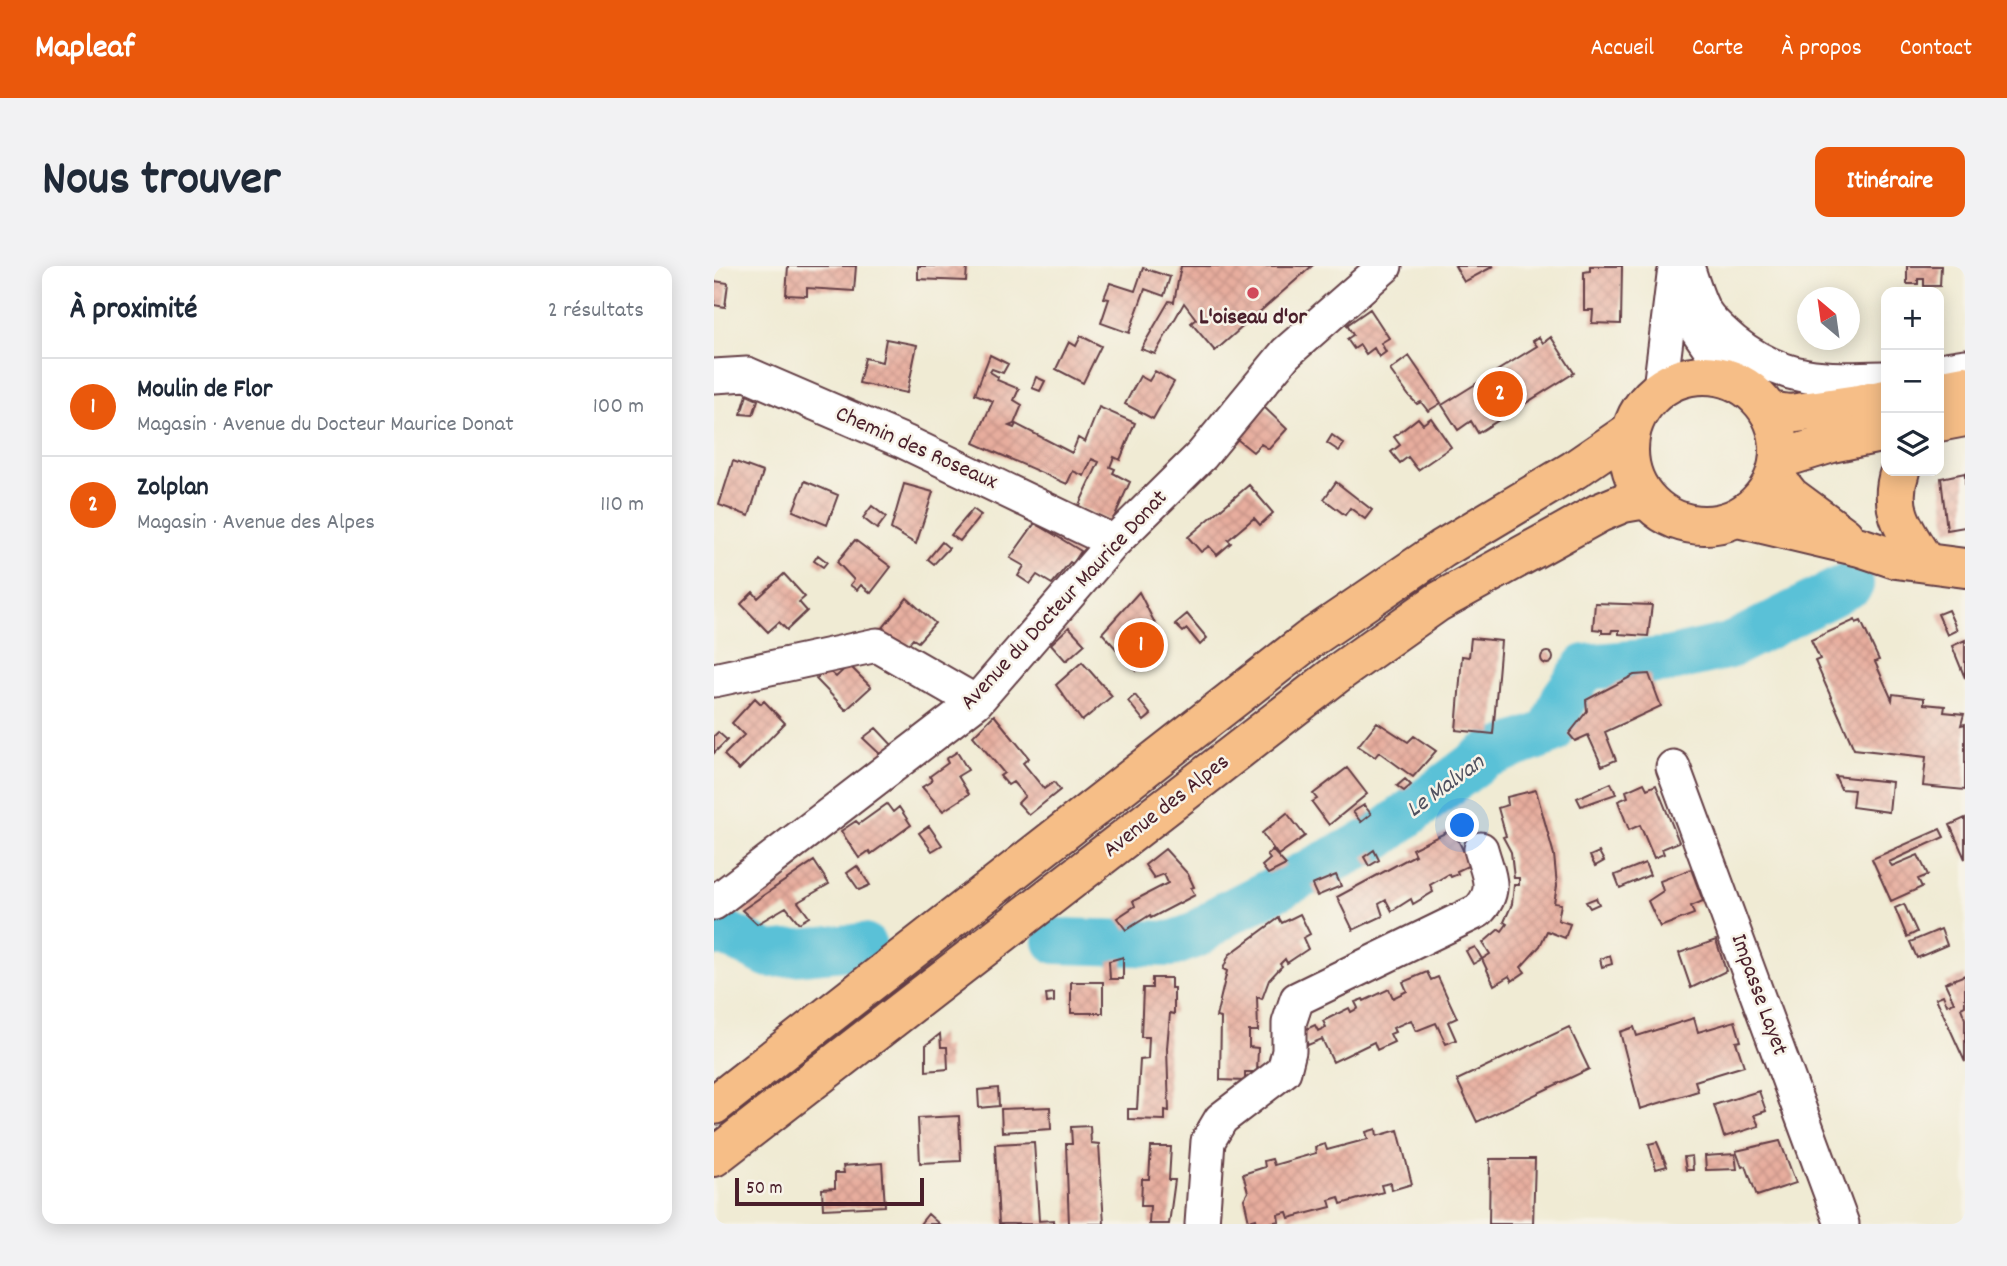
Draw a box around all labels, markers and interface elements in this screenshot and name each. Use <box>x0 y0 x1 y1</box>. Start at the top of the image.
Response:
text: Mapleaf <box>35 26 135 73</box>
text: Accueil <box>1590 32 1654 66</box>
text: Carte <box>1692 32 1743 66</box>
text: À propos <box>1781 32 1862 66</box>
text: Contact <box>1900 32 1972 66</box>
text: Nous trouver <box>42 147 280 217</box>
button: Itinéraire <box>1815 147 1965 217</box>
marker: L'oiseau d'or <box>1245 285 1261 301</box>
north arrow <box>1797 287 1860 350</box>
map controls <box>1881 287 1944 476</box>
button: + <box>1881 287 1944 350</box>
text: À proximité <box>70 290 197 333</box>
text: 2 résultats <box>548 295 644 328</box>
place label: L'oiseau d'or <box>1199 302 1308 335</box>
button: − <box>1881 350 1944 413</box>
pin: 2 <box>1477 368 1523 420</box>
text: Moulin de Flor <box>137 372 273 409</box>
text: 1 <box>90 391 96 424</box>
text: 100 m <box>593 391 644 424</box>
street label: Chemin des Roseaux <box>830 398 1003 500</box>
text: Magasin · Avenue du Docteur Maurice Donat <box>137 409 514 442</box>
button: layers <box>1881 413 1944 476</box>
text: Zolplan <box>137 470 209 507</box>
street label: Avenue du Docteur Maurice Donat <box>954 483 1176 719</box>
text: 2 <box>88 489 98 522</box>
text: 110 m <box>600 489 644 522</box>
text: Magasin · Avenue des Alpes <box>137 507 375 540</box>
pin: 1 <box>1118 619 1164 671</box>
water label: Le Malvan <box>1400 746 1493 827</box>
street label: Avenue des Alpes <box>1097 747 1237 867</box>
your location <box>1445 808 1479 842</box>
street label: Impasse Layet <box>1721 930 1795 1060</box>
scale bar <box>735 1175 924 1207</box>
text: 50 m <box>746 1176 783 1203</box>

